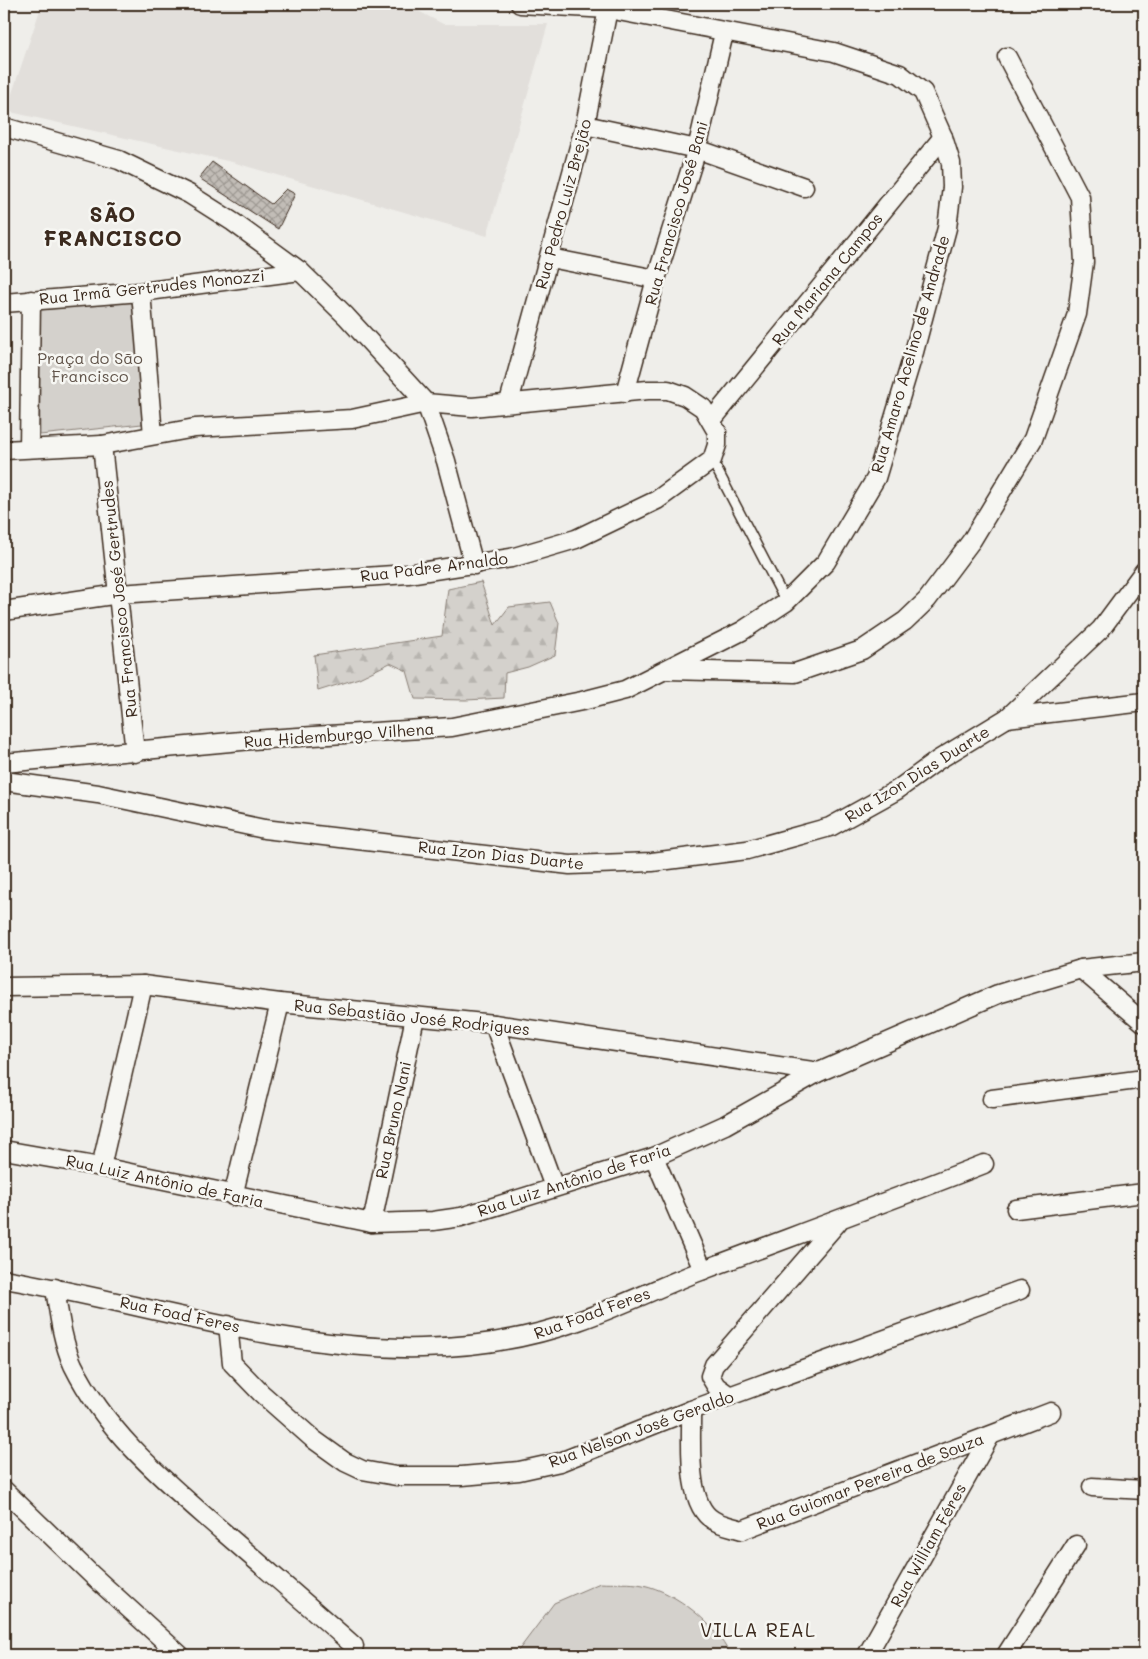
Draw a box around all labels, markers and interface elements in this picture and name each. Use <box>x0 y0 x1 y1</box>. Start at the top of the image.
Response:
street label: Rua Pedro Luiz Brejão <box>530 116 595 291</box>
street label: Rua Francisco José Bani <box>639 118 712 307</box>
district label: SÃO FRANCISCO <box>43 200 183 251</box>
street label: Rua Mariana Campos <box>767 208 887 349</box>
street label: Rua Amaro Acelino de Andrade <box>865 232 954 475</box>
street label: Rua Irmã Gertrudes Monozzi <box>38 264 266 309</box>
park label: Praça do São Francisco <box>37 347 143 386</box>
street label: Rua Francisco José Gertrudes <box>96 479 141 719</box>
street label: Rua Padre Arnaldo <box>359 547 509 586</box>
street label: Rua Hidemburgo Vilhena <box>243 717 435 752</box>
street label: Rua Izon Dias Duarte <box>840 720 993 827</box>
street label: Rua Izon Dias Duarte <box>417 835 585 874</box>
street label: Rua Sebastião José Rodrigues <box>293 994 531 1039</box>
street label: Rua Bruno Nani <box>370 1059 415 1181</box>
street label: Rua Luiz Antônio de Faria <box>475 1138 673 1221</box>
street label: Rua Luiz Antônio de Faria <box>64 1149 266 1212</box>
street label: Rua Foad Feres <box>531 1282 653 1343</box>
street label: Rua Foad Feres <box>118 1291 242 1336</box>
street label: Rua Nelson José Geraldo <box>545 1385 736 1472</box>
street label: Rua Guiomar Pereira de Souza <box>753 1427 987 1534</box>
street label: Rua William Féres <box>885 1479 970 1610</box>
district label: VILLA REAL <box>700 1617 816 1642</box>

